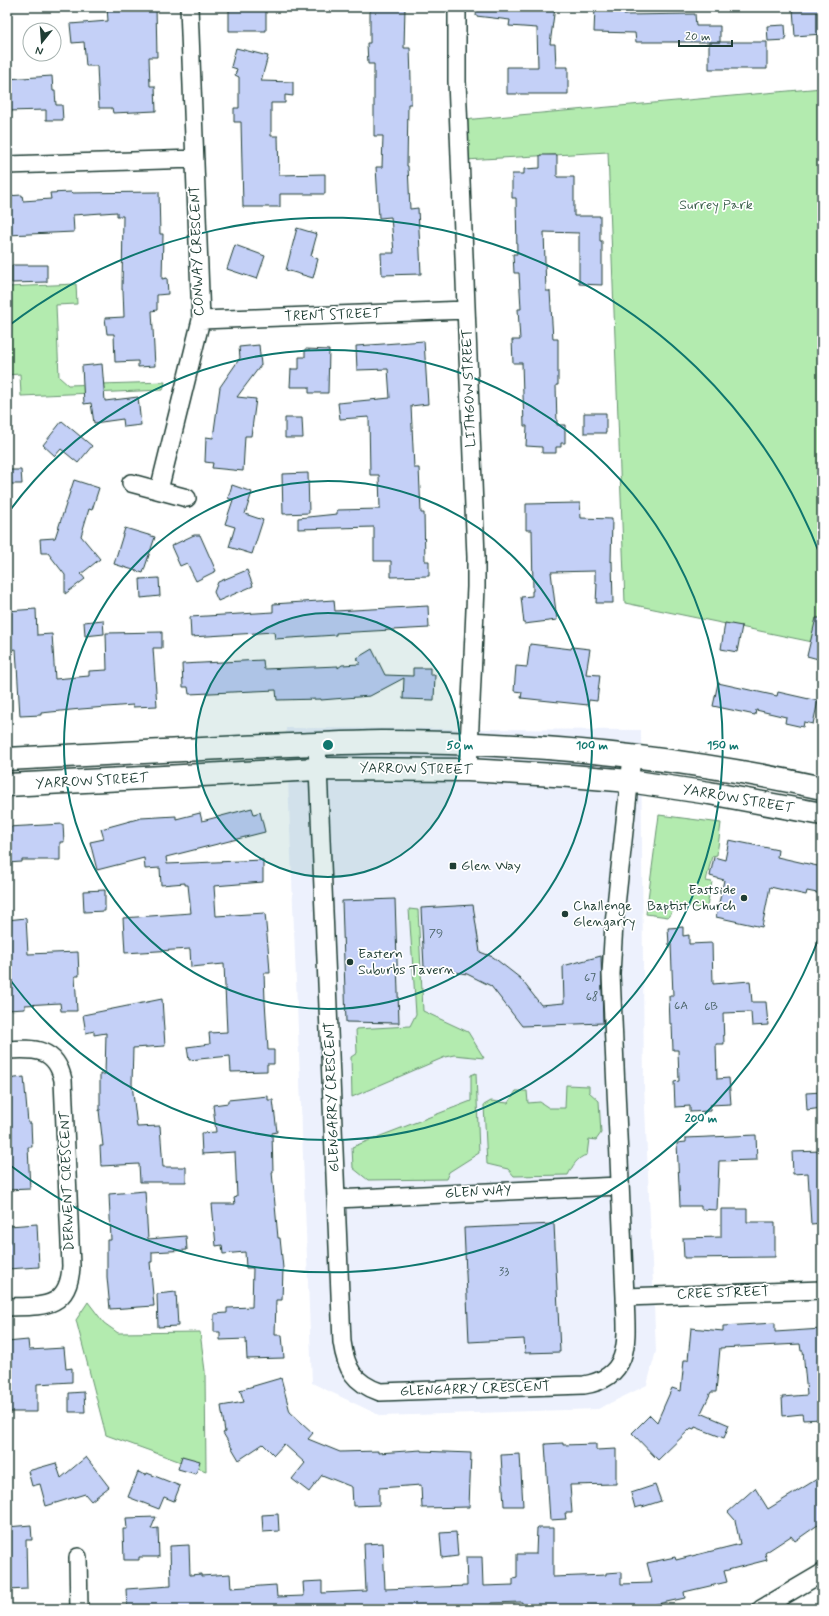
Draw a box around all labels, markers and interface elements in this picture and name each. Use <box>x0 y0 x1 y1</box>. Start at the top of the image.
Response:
north arrow <box>22 22 62 62</box>
scale bar <box>679 22 732 48</box>
text: 20 m <box>685 29 711 45</box>
text: N <box>34 43 45 58</box>
street label: CONWAY CRESCENT <box>186 186 208 316</box>
park label: Surrey Park <box>679 196 753 214</box>
street label: TRENT STREET <box>284 304 382 326</box>
street label: LITHGOW STREET <box>458 328 480 448</box>
centre of rings <box>321 738 335 752</box>
text: 50 m <box>447 738 474 754</box>
text: 100 m <box>576 738 609 754</box>
text: 150 m <box>707 738 739 754</box>
street label: YARROW STREET <box>359 759 473 779</box>
street label: YARROW STREET <box>35 769 149 793</box>
street label: YARROW STREET <box>681 780 796 818</box>
place label: Glen Way <box>461 857 521 875</box>
marker: Glen Way <box>448 861 458 871</box>
place label: Eastside Baptist Church <box>647 881 736 915</box>
marker: Eastside Baptist Church <box>739 893 749 903</box>
place label: Challenge Glengarry <box>573 897 635 931</box>
marker: Challenge Glengarry <box>560 909 570 919</box>
house number: 79 <box>429 926 443 942</box>
place label: Eastern Suburbs Tavern <box>358 945 455 979</box>
marker: Eastern Suburbs Tavern <box>345 957 355 967</box>
house number: 67 <box>584 970 596 986</box>
house number: 68 <box>586 989 598 1005</box>
house number: 6A <box>674 998 688 1014</box>
house number: 6B <box>704 999 718 1015</box>
street label: GLENGARRY CRESCENT <box>320 1022 344 1172</box>
street label: DERWENT CRESCENT <box>56 1110 78 1251</box>
text: 200 m <box>685 1111 718 1127</box>
street label: GLEN WAY <box>444 1181 512 1203</box>
house number: 33 <box>499 1264 509 1280</box>
street label: CREE STREET <box>676 1282 770 1304</box>
street label: GLENGARRY CRESCENT <box>400 1377 550 1401</box>

